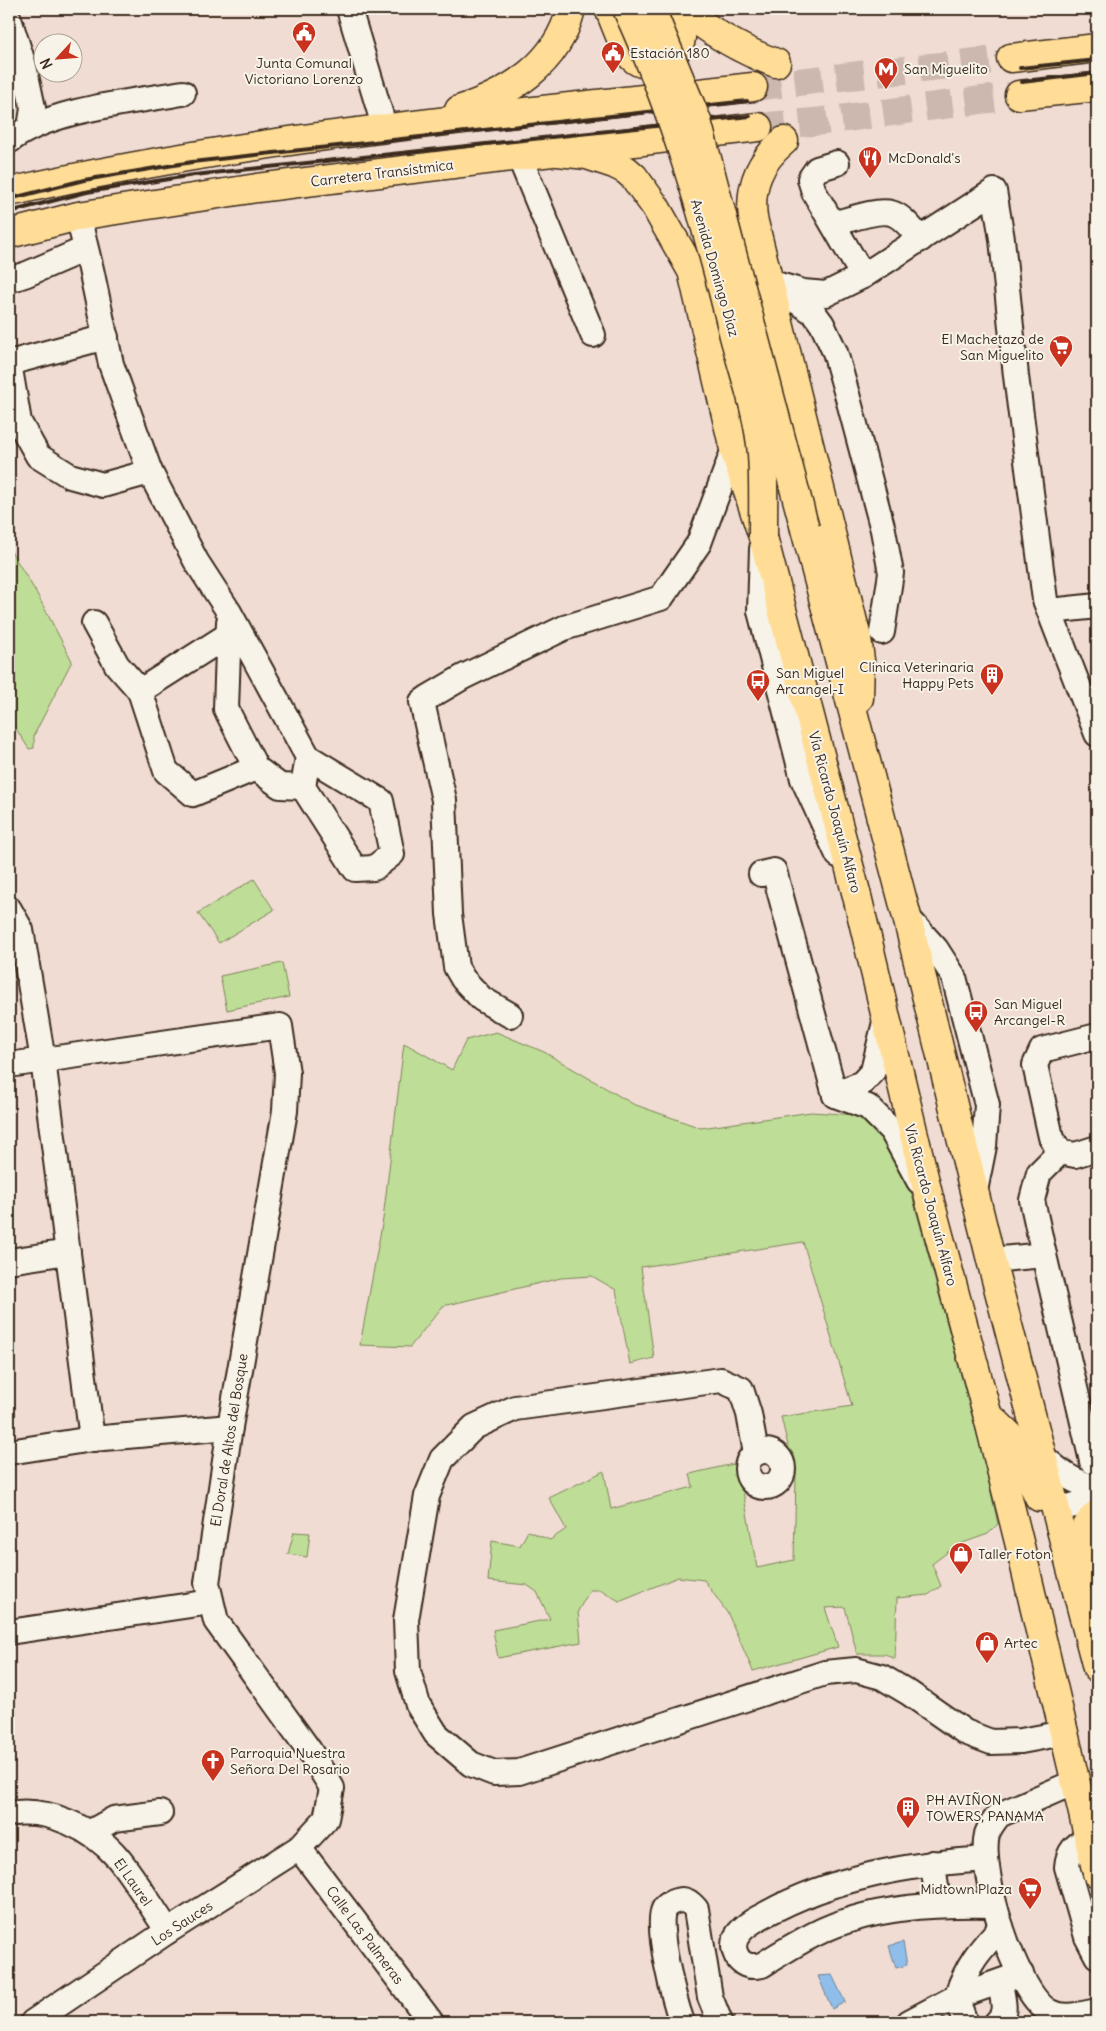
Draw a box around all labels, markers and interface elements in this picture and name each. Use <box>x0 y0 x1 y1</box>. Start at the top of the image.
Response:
public building icon: Junta Comunal Victoriano Lorenzo <box>291 20 317 54</box>
north arrow <box>32 32 82 82</box>
public building icon: Estación 180 <box>600 40 626 74</box>
place label: Estación 180 <box>630 44 710 62</box>
place label: Junta Comunal Victoriano Lorenzo <box>245 54 363 88</box>
text: N <box>36 55 57 72</box>
metro station icon: San Miguelito <box>873 56 899 90</box>
place label: San Miguelito <box>904 60 988 78</box>
restaurant icon: McDonald's <box>857 145 883 179</box>
place label: McDonald's <box>888 149 961 167</box>
street label: Carretera Transístmica <box>310 155 454 191</box>
street label: Avenida Domingo Díaz <box>687 197 743 339</box>
place label: El Machetazo de San Miguelito <box>941 330 1044 364</box>
supermarket icon: El Machetazo de San Miguelito <box>1048 334 1074 368</box>
place label: Clínica Veterinaria Happy Pets <box>859 658 974 692</box>
building icon: Clínica Veterinaria Happy Pets <box>979 662 1005 696</box>
place label: San Miguel Arcangel-I <box>776 664 844 698</box>
bus stop icon: San Miguel Arcangel-I <box>745 668 771 702</box>
street label: Vía Ricardo Joaquín Alfaro <box>805 729 865 895</box>
place label: San Miguel Arcangel-R <box>994 995 1065 1029</box>
bus stop icon: San Miguel Arcangel-R <box>963 999 989 1033</box>
street label: Vía Ricardo Joaquín Alfaro <box>901 1122 961 1288</box>
street label: El Doral de Altos del Bosque <box>206 1352 252 1528</box>
shop icon: Taller Foton <box>948 1541 974 1575</box>
place label: Taller Foton <box>978 1545 1051 1563</box>
shop icon: Artec <box>974 1630 1000 1664</box>
place label: Artec <box>1004 1634 1038 1652</box>
place label: Parroquia Nuestra Señora Del Rosario <box>230 1744 350 1778</box>
church icon: Parroquia Nuestra Señora Del Rosario <box>200 1748 226 1782</box>
place label: PH AVIÑON TOWERS, PANAMA <box>926 1791 1044 1825</box>
building icon: PH AVIÑON TOWERS, PANAMA <box>895 1795 921 1829</box>
street label: El Laurel <box>110 1855 156 1909</box>
supermarket icon: Midtown Plaza <box>1017 1876 1043 1910</box>
place label: Midtown Plaza <box>920 1880 1012 1898</box>
street label: Calle Las Palmeras <box>322 1882 408 1988</box>
street label: Los Sauces <box>148 1896 216 1950</box>

